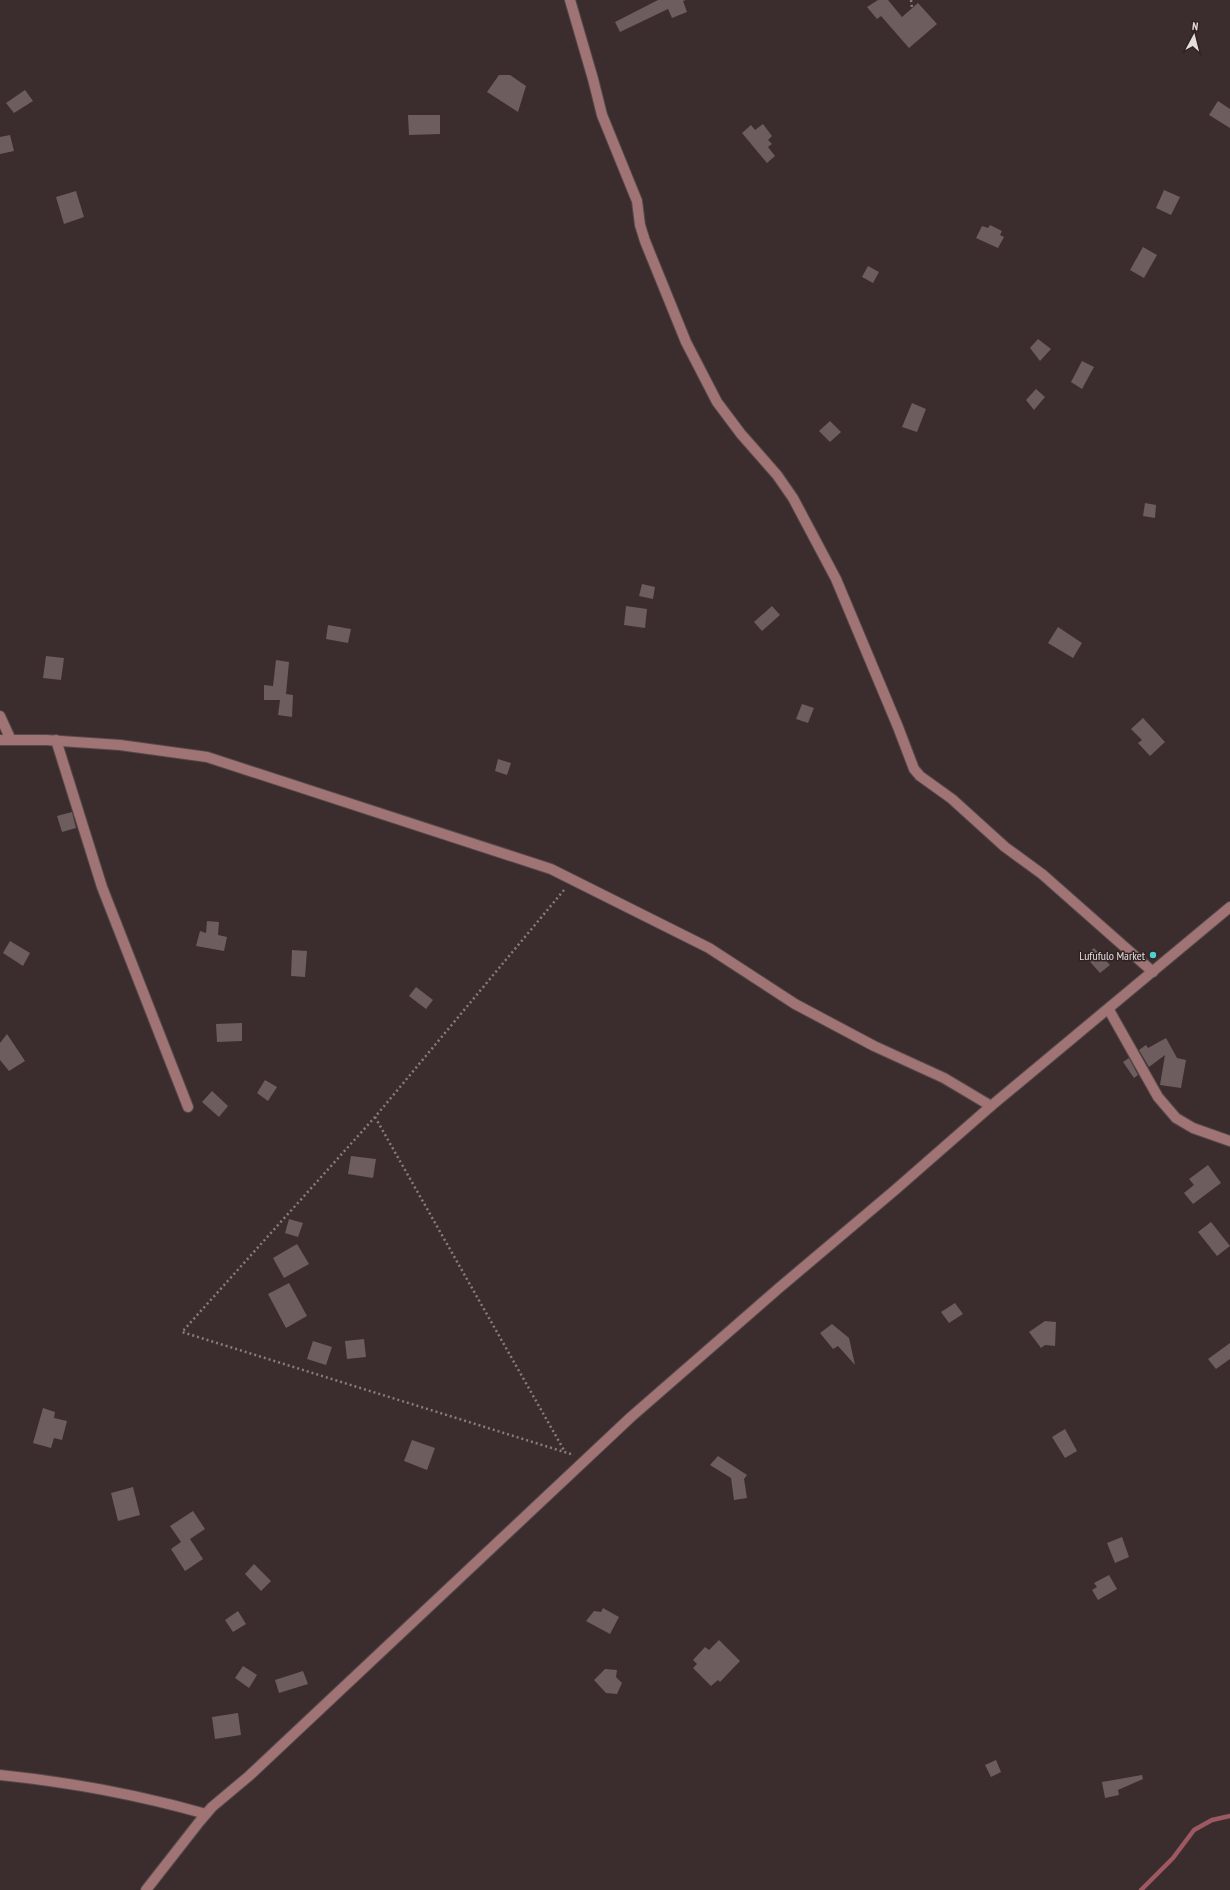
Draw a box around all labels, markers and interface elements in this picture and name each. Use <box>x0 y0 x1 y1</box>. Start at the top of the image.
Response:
north arrow <box>1174 16 1214 56</box>
text: N <box>1191 19 1199 33</box>
place label: Lufufulo Market <box>1079 948 1146 963</box>
marker: Lufufulo Market <box>1148 950 1158 960</box>

